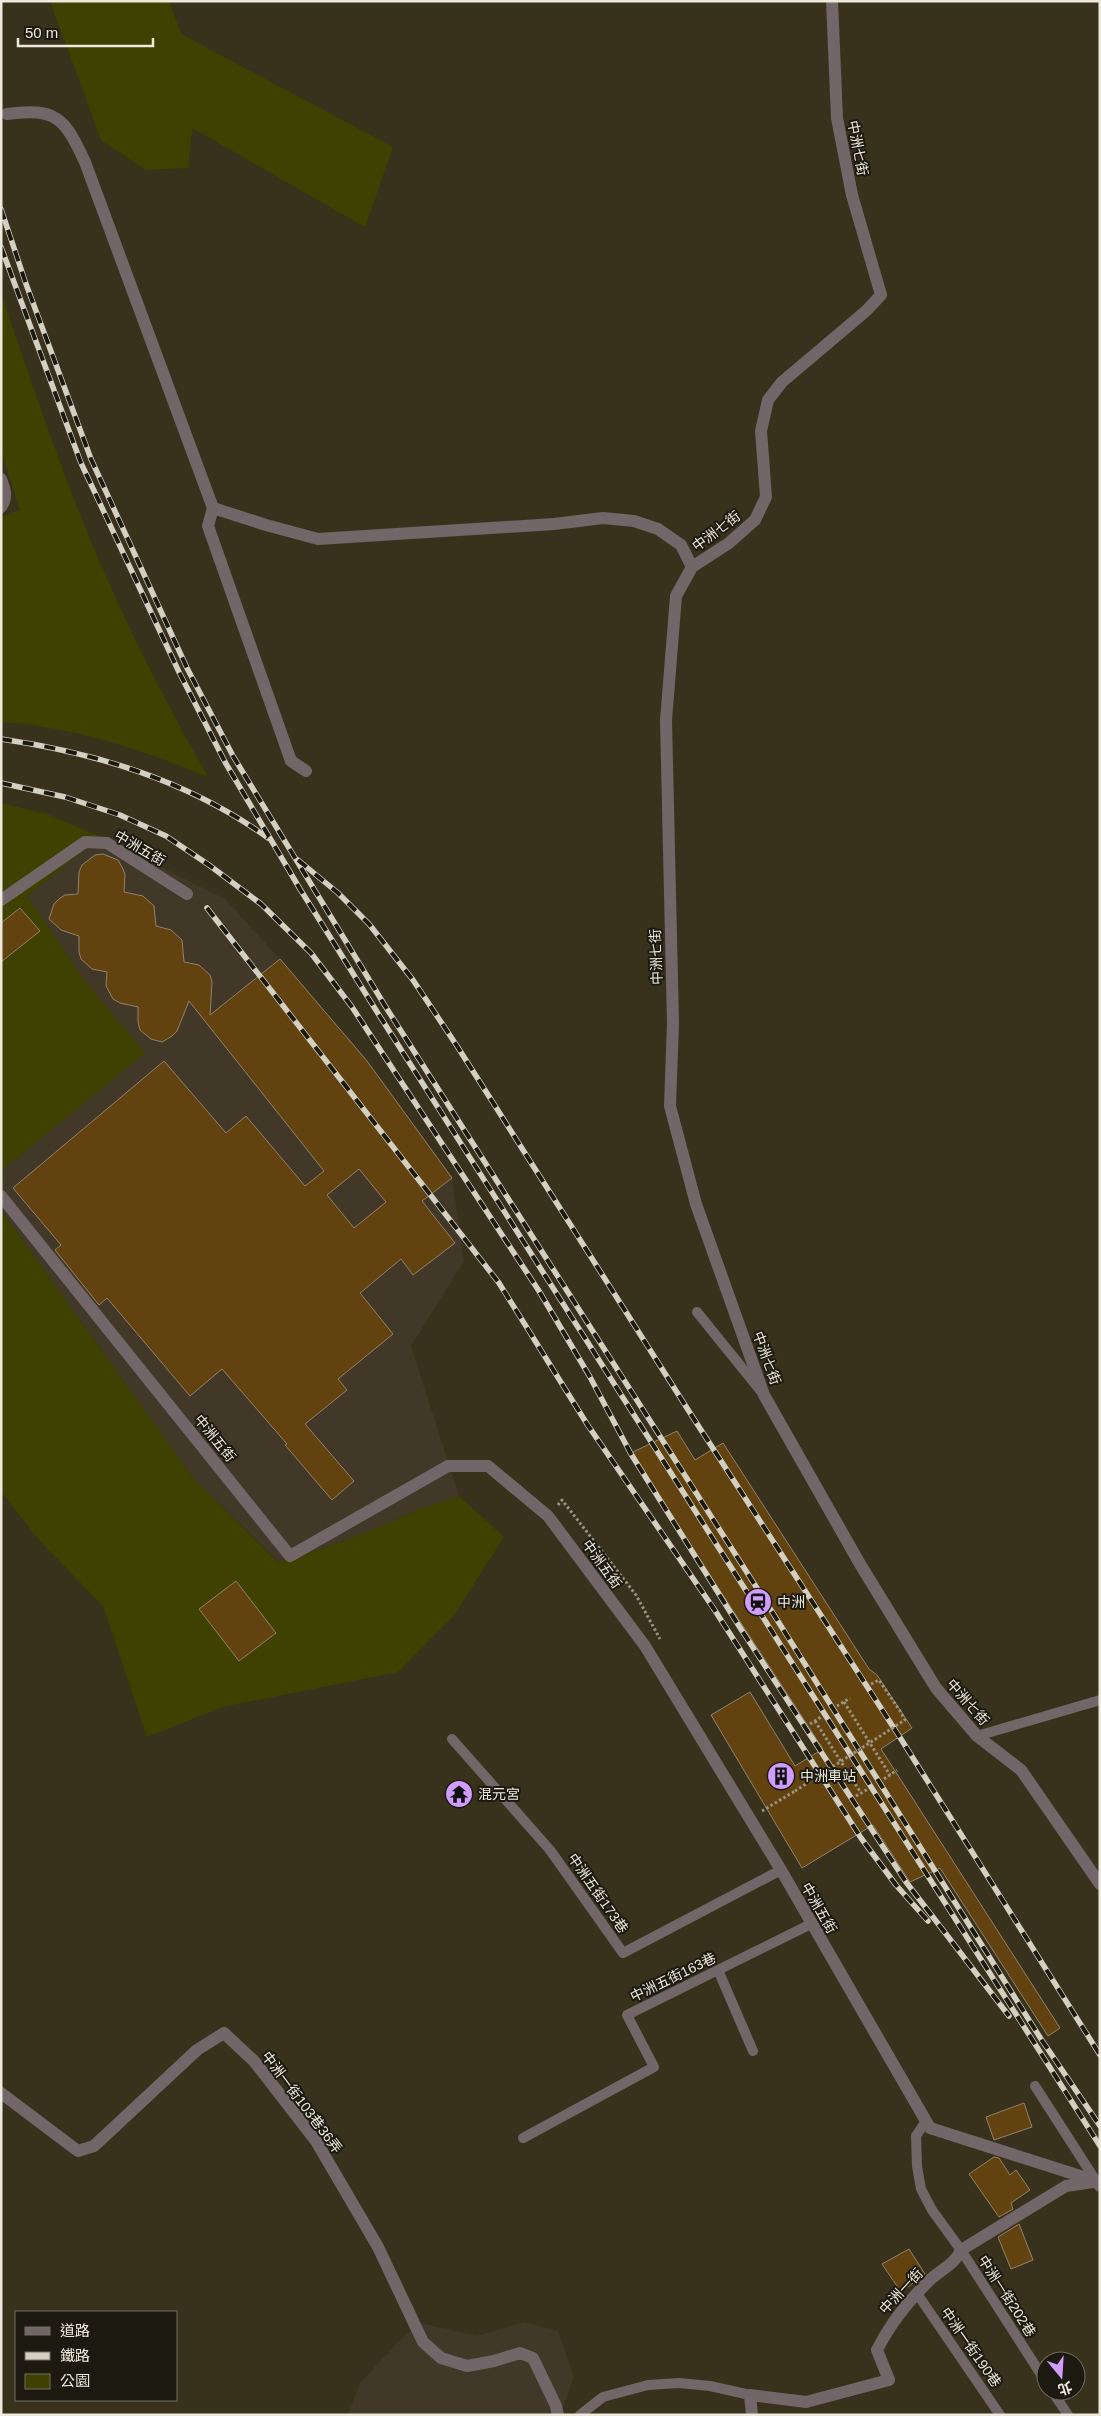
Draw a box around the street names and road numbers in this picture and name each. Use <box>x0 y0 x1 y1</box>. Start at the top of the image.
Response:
street label: 中洲七街 <box>845 119 871 177</box>
street label: 中洲七街 <box>689 508 743 554</box>
street label: 中洲五街 <box>112 827 168 869</box>
street label: 中洲七街 <box>647 929 665 985</box>
street label: 中洲七街 <box>750 1329 784 1387</box>
street label: 中洲五街 <box>191 1411 239 1465</box>
street label: 中洲五街 <box>579 1537 625 1591</box>
street label: 中洲七街 <box>944 1676 992 1728</box>
street label: 中洲五街173巷 <box>565 1850 631 1936</box>
street label: 中洲五街 <box>798 1880 840 1936</box>
street label: 中洲五街163巷 <box>628 1949 718 2005</box>
street label: 中洲一街103巷36弄 <box>259 2048 345 2156</box>
street label: 中洲一街202巷 <box>975 2252 1039 2340</box>
street label: 中洲一街 <box>876 2265 926 2317</box>
street label: 中洲一街190巷 <box>938 2304 1004 2390</box>

